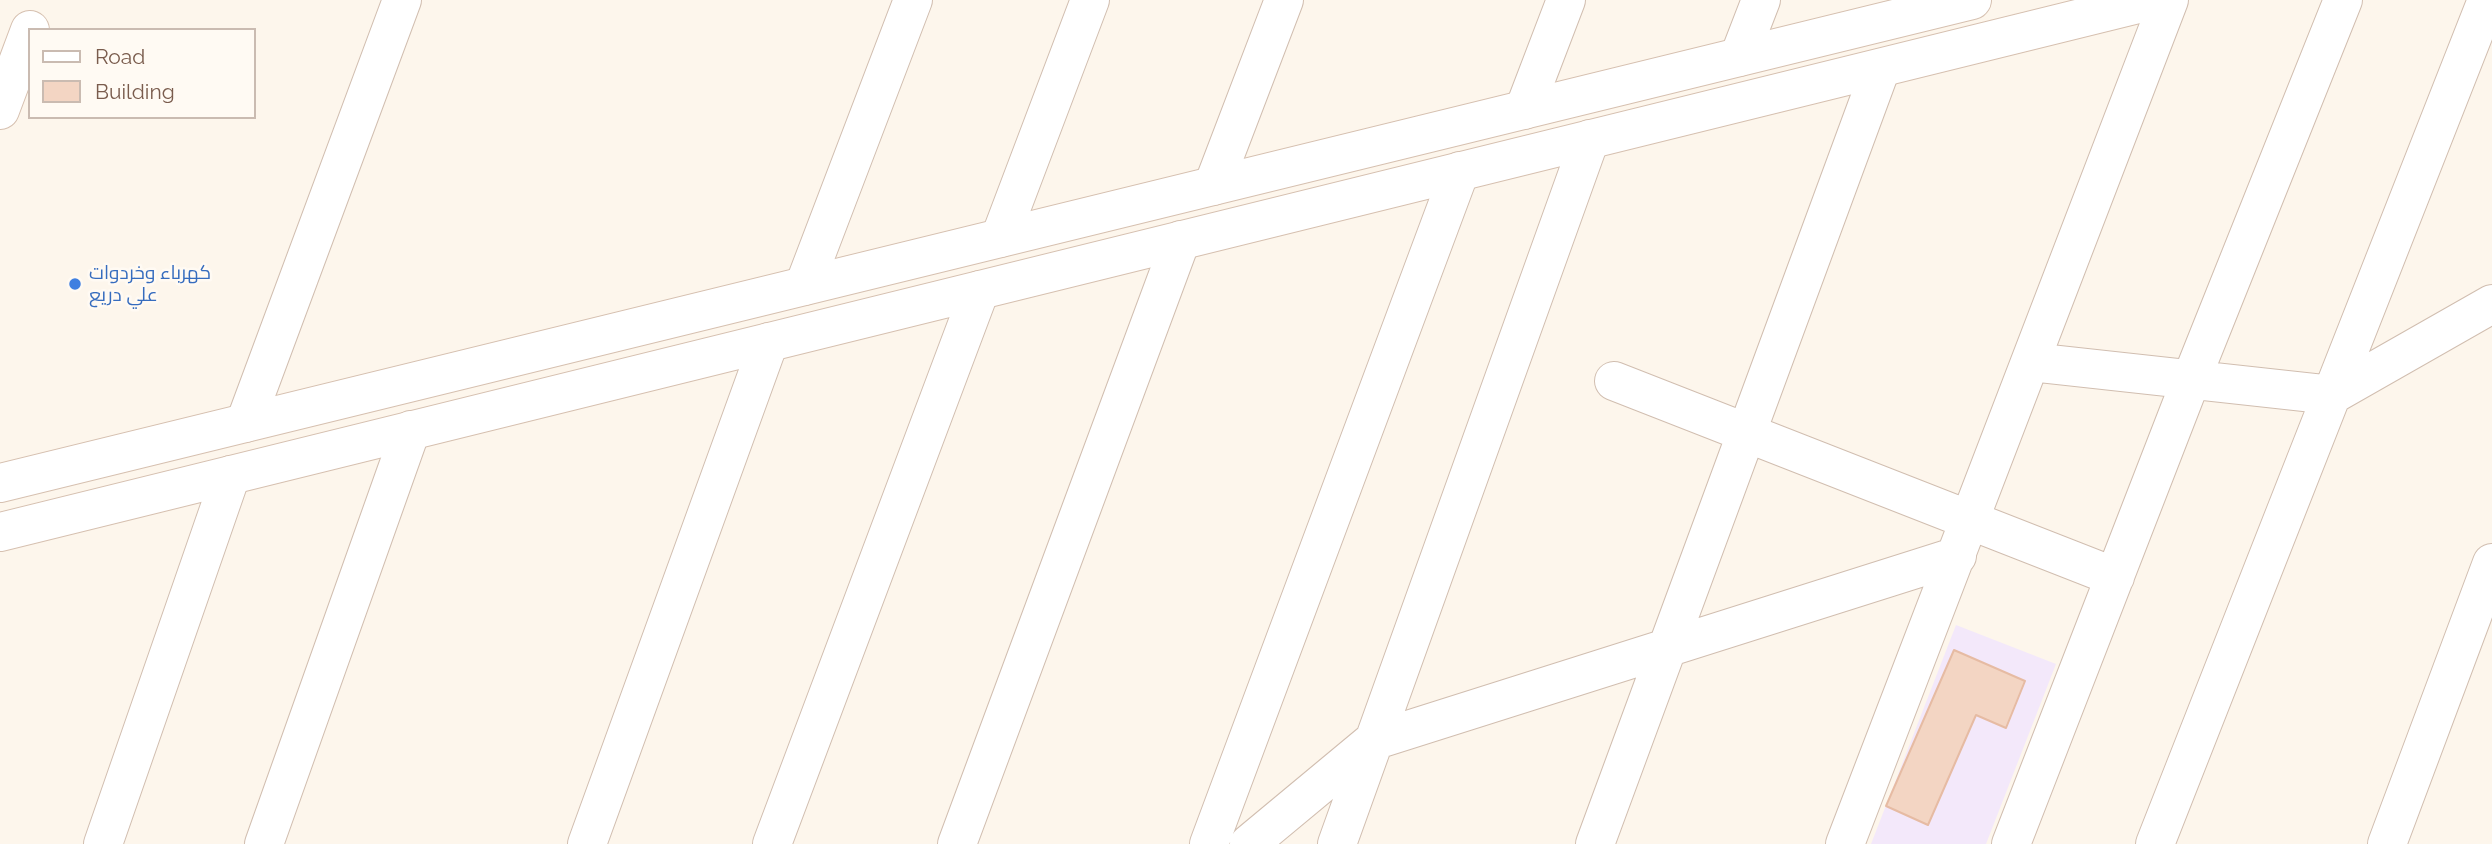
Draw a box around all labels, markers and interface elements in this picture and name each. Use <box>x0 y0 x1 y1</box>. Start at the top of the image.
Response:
legend <box>28 28 256 119</box>
text: Road <box>95 44 145 69</box>
text: Building <box>95 79 175 104</box>
place label: كهرباء وخردوات علي دريع <box>89 262 211 306</box>
marker: كهرباء وخردوات علي دريع <box>67 276 83 292</box>

